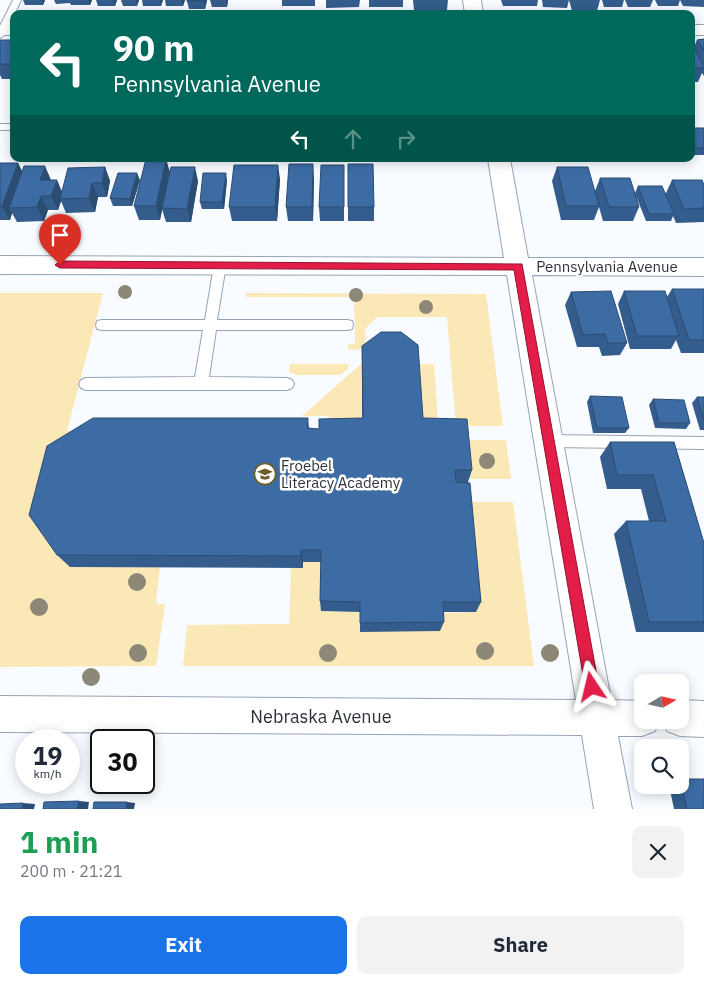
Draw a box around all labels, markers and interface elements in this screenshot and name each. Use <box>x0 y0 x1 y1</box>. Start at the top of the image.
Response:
text: 90 m <box>113 25 195 71</box>
icon: left <box>30 30 95 95</box>
text: Pennsylvania Avenue <box>113 69 321 98</box>
icon: left <box>286 125 314 153</box>
icon: ahead <box>339 125 367 153</box>
icon: right <box>392 125 420 153</box>
pin <box>39 214 81 265</box>
icon: arrive <box>46 221 74 249</box>
street label: Pennsylvania Avenue <box>536 257 678 276</box>
place label: Froebel Literacy Academy <box>281 456 401 492</box>
school or university icon: Froebel Literacy Academy <box>253 462 277 486</box>
position arrow <box>565 660 617 712</box>
north arrow <box>634 674 689 729</box>
map controls <box>634 674 689 794</box>
street label: Nebraska Avenue <box>250 705 392 728</box>
speed limit sign: 30 <box>90 729 155 794</box>
text: 19 <box>32 739 63 772</box>
button: search <box>634 739 689 794</box>
text: km/h <box>33 766 62 781</box>
text: 1 min <box>20 822 98 861</box>
button: close <box>632 826 684 878</box>
text: 200 m · 21:21 <box>20 861 122 881</box>
button: Exit <box>20 916 347 974</box>
button: Share <box>357 916 684 974</box>

